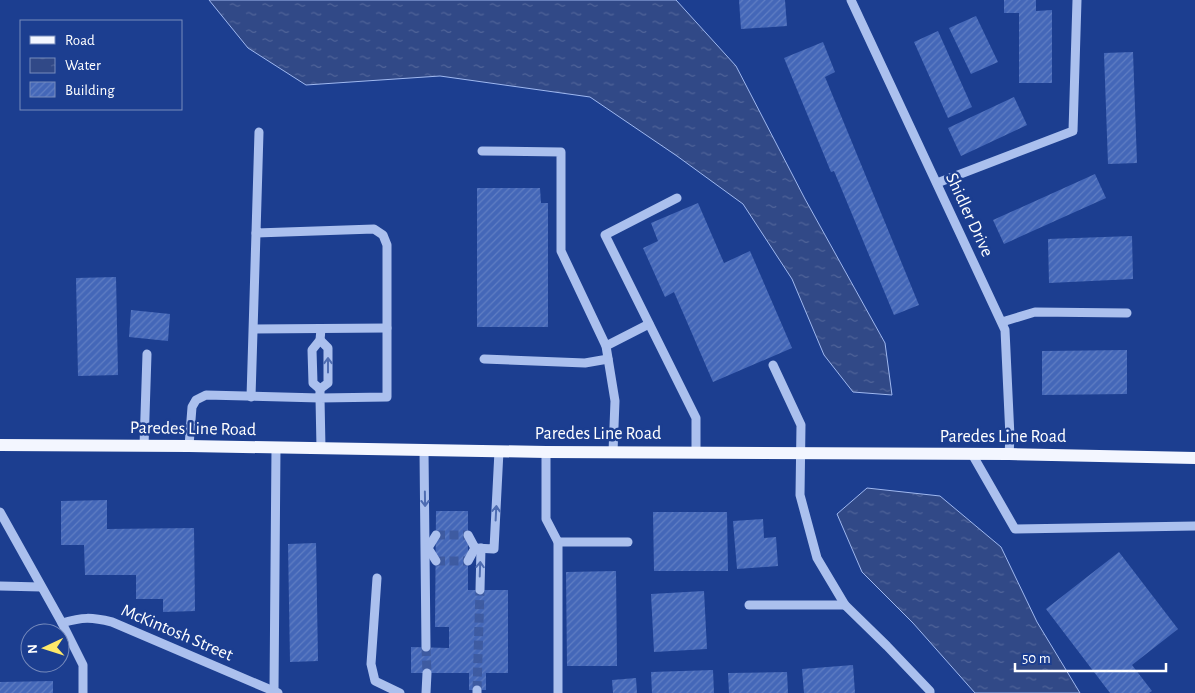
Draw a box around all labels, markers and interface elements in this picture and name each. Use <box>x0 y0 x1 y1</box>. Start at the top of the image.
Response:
legend <box>20 20 182 110</box>
text: Road <box>65 33 95 48</box>
text: Water <box>65 58 101 73</box>
text: Building <box>65 83 115 98</box>
street label: Shidler Drive <box>942 170 996 260</box>
one-way arrow <box>323 357 333 374</box>
street label: Paredes Line Road <box>130 419 256 439</box>
street label: Paredes Line Road <box>535 425 661 443</box>
street label: Paredes Line Road <box>940 428 1066 446</box>
one-way arrow <box>420 490 430 506</box>
one-way arrow <box>491 505 501 522</box>
one-way arrow <box>476 561 485 577</box>
street label: McKintosh Street <box>119 601 236 665</box>
north arrow <box>20 623 70 673</box>
scale bar <box>1015 640 1166 672</box>
text: N <box>26 643 40 654</box>
text: 50 m <box>1022 651 1051 666</box>

